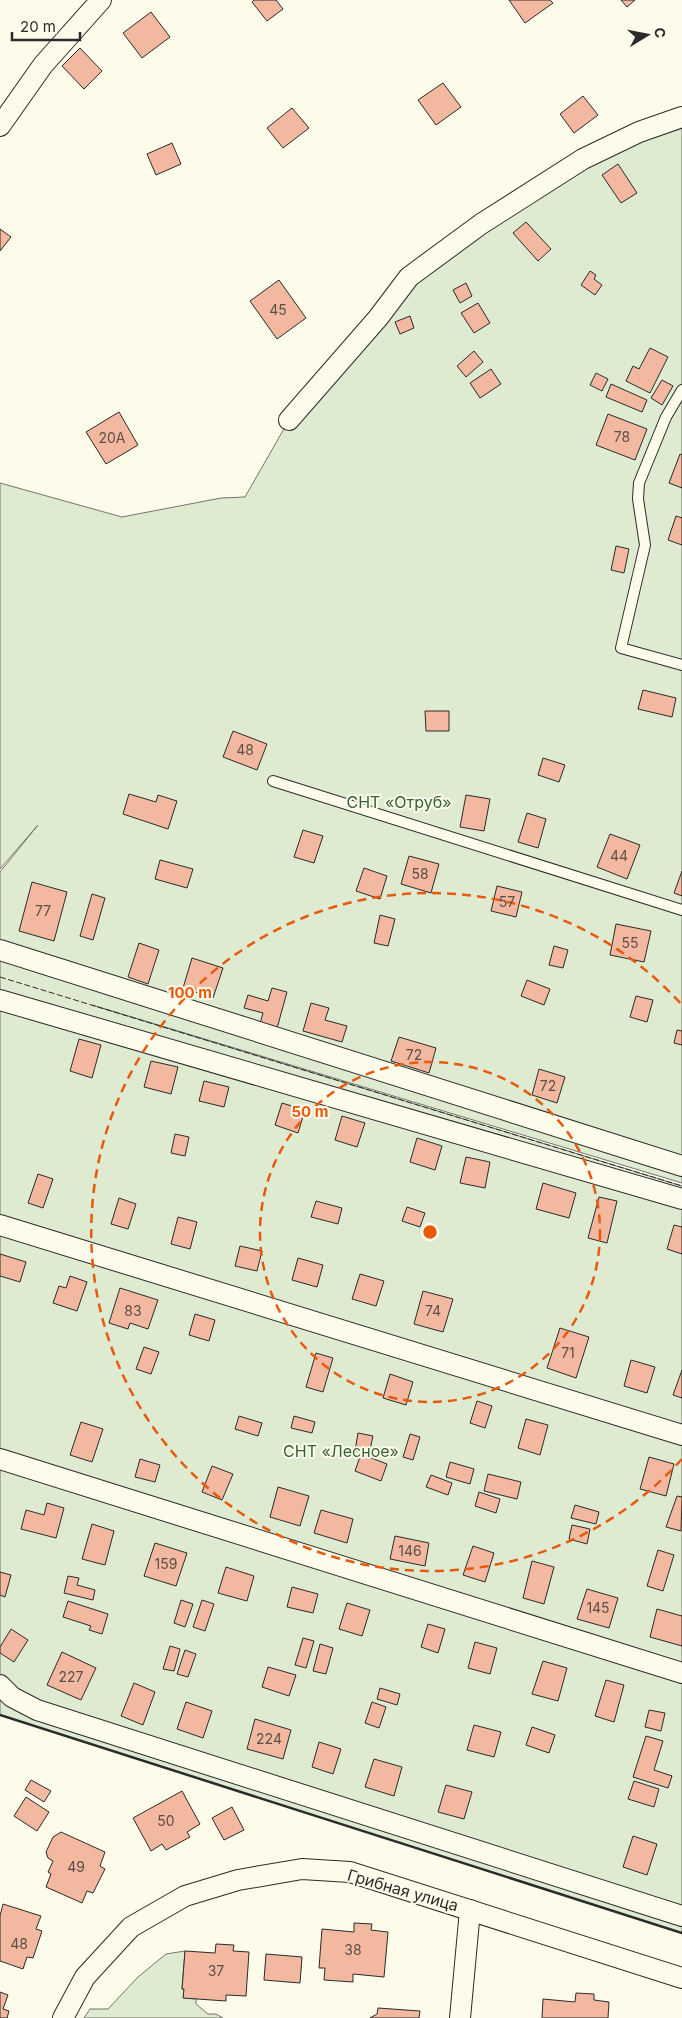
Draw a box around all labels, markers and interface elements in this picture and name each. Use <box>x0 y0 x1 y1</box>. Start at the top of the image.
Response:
scale bar <box>12 10 80 42</box>
north arrow <box>622 10 672 60</box>
text: 20 m <box>20 17 56 36</box>
text: С <box>651 26 670 39</box>
house number: 45 <box>269 301 287 318</box>
house number: 78 <box>614 428 630 445</box>
house number: 20А <box>98 429 126 446</box>
house number: 48 <box>236 741 254 758</box>
park label: СНТ «Отруб» <box>347 792 451 812</box>
house number: 44 <box>610 847 628 864</box>
house number: 58 <box>411 865 429 882</box>
house number: 57 <box>499 893 515 910</box>
house number: 77 <box>35 902 51 919</box>
house number: 55 <box>621 934 639 951</box>
text: 100 m <box>168 983 212 1002</box>
house number: 72 <box>406 1046 422 1063</box>
house number: 72 <box>540 1077 556 1094</box>
text: 50 m <box>292 1102 328 1121</box>
centre of rings <box>421 1223 439 1241</box>
house number: 83 <box>124 1302 142 1319</box>
house number: 74 <box>425 1302 441 1319</box>
house number: 71 <box>561 1344 575 1361</box>
park label: СНТ «Лесное» <box>283 1441 399 1461</box>
house number: 146 <box>398 1542 422 1559</box>
house number: 159 <box>155 1555 177 1572</box>
house number: 145 <box>586 1599 610 1616</box>
house number: 227 <box>59 1668 84 1685</box>
house number: 224 <box>256 1730 282 1747</box>
house number: 50 <box>157 1812 175 1829</box>
house number: 49 <box>67 1858 85 1875</box>
street label: Грибная улица <box>345 1865 461 1915</box>
house number: 48 <box>10 1935 28 1952</box>
house number: 38 <box>344 1941 362 1958</box>
house number: 37 <box>208 1962 224 1979</box>

